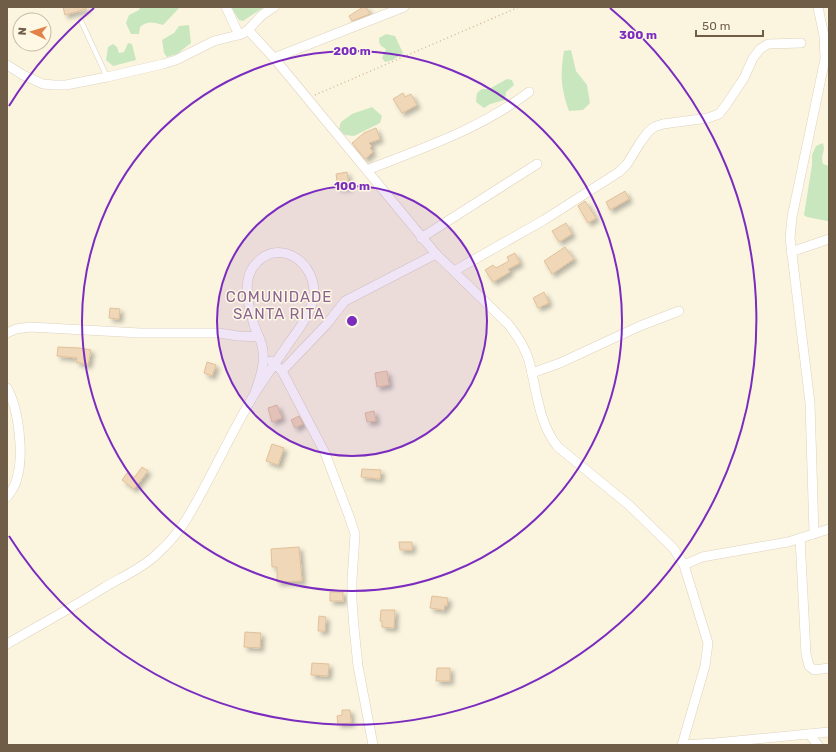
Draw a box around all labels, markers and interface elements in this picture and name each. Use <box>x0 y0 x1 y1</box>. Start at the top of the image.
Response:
north arrow <box>12 12 52 52</box>
scale bar <box>696 12 763 38</box>
text: 50 m <box>702 19 730 33</box>
text: N <box>16 27 29 36</box>
text: 300 m <box>619 28 657 42</box>
text: 200 m <box>333 44 371 58</box>
text: 100 m <box>334 179 370 193</box>
district label: COMUNIDADE SANTA RITA <box>226 288 332 323</box>
centre of rings <box>345 314 359 328</box>

